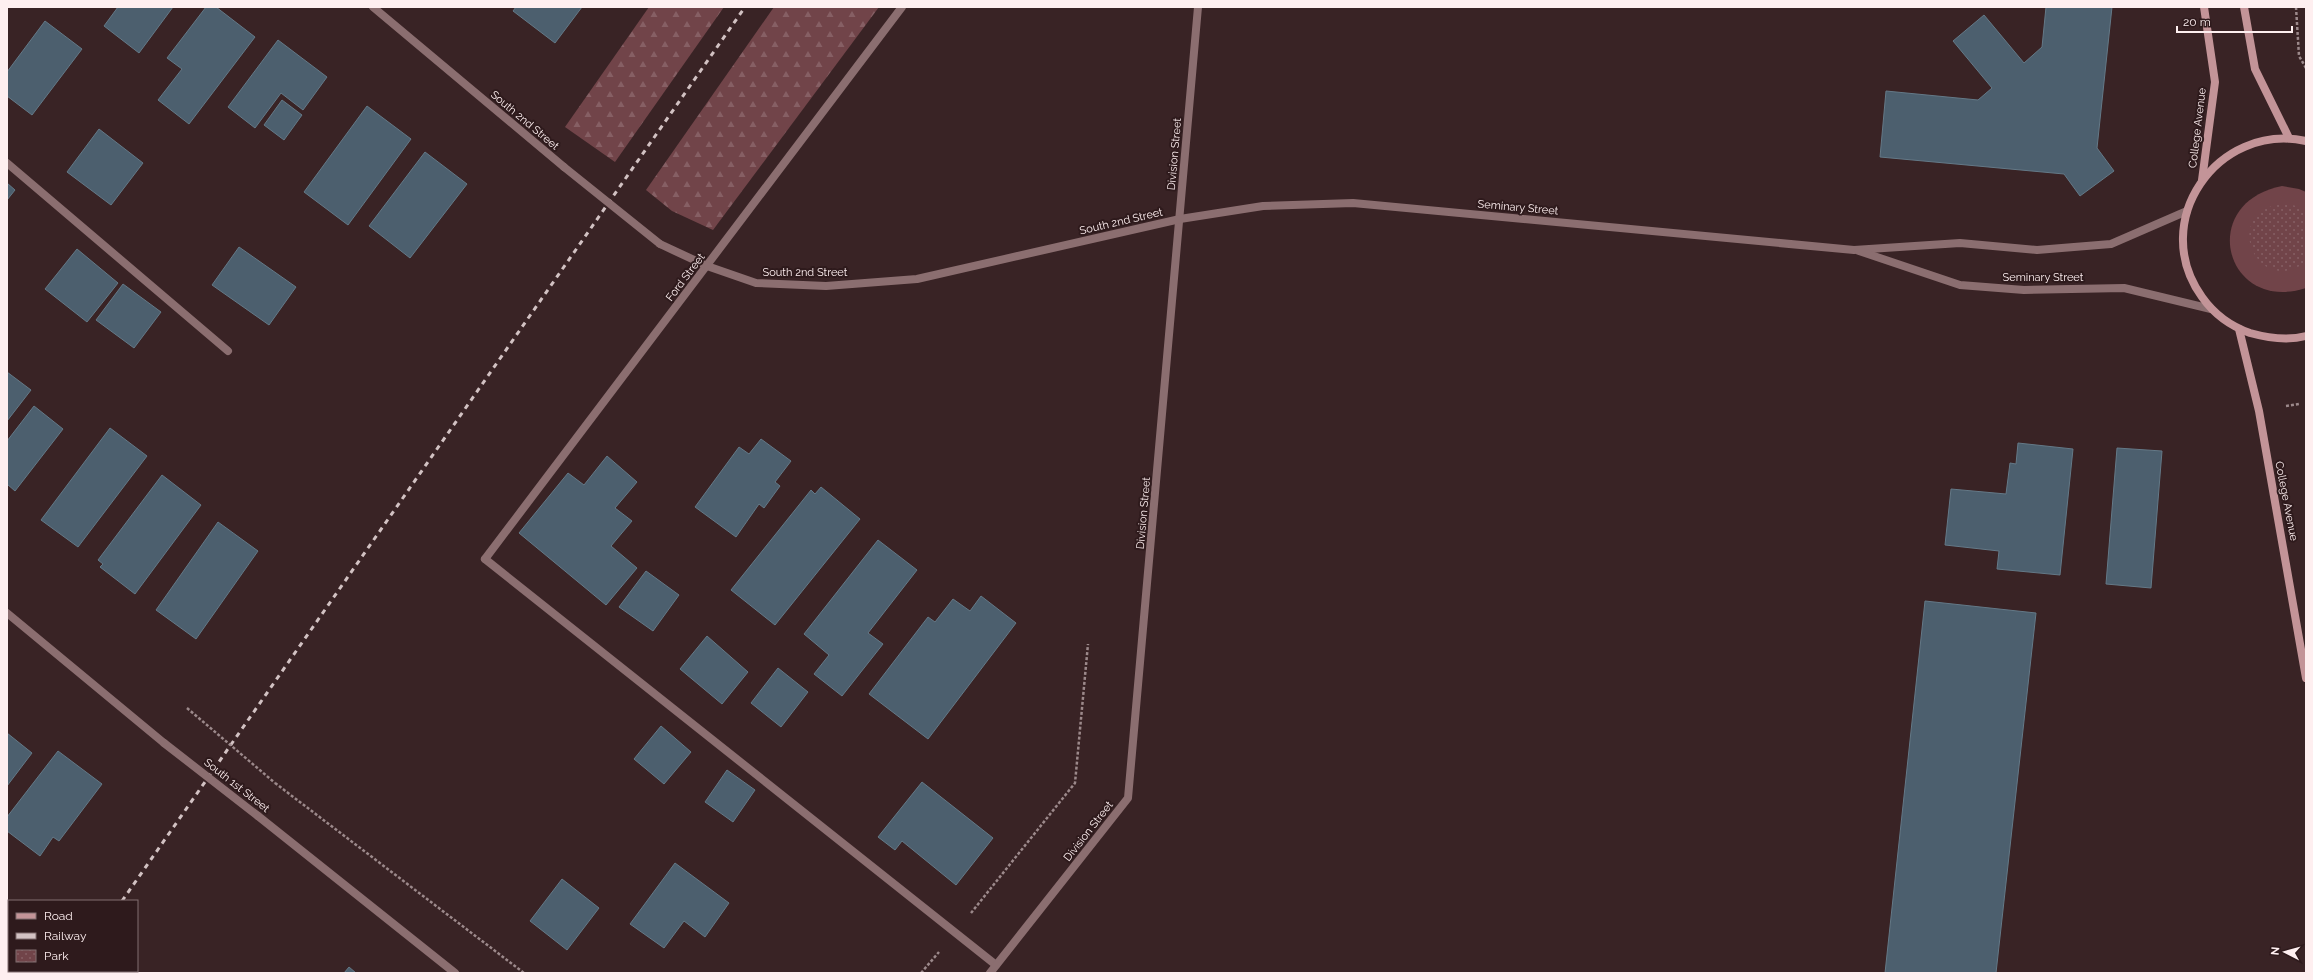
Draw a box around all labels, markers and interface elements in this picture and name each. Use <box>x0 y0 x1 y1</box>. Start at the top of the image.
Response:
scale bar <box>2177 8 2292 34</box>
text: 20 m <box>2183 15 2211 29</box>
street label: College Avenue <box>2186 87 2209 169</box>
street label: South 2nd Street <box>488 88 562 153</box>
street label: Division Street <box>1165 117 1184 191</box>
street label: Seminary Street <box>1477 197 1559 218</box>
street label: South 2nd Street <box>1078 206 1164 237</box>
street label: Ford Street <box>663 251 708 304</box>
street label: South 2nd Street <box>763 266 848 279</box>
street label: Seminary Street <box>2003 271 2084 284</box>
street label: College Avenue <box>2272 460 2301 543</box>
street label: Division Street <box>1134 476 1153 550</box>
street label: South 1st Street <box>201 756 272 815</box>
street label: Division Street <box>1061 798 1116 864</box>
legend <box>8 900 138 972</box>
text: Road <box>44 909 73 923</box>
text: Railway <box>44 929 87 943</box>
north arrow <box>2265 932 2305 972</box>
text: N <box>2269 946 2282 956</box>
text: Park <box>44 949 69 963</box>

